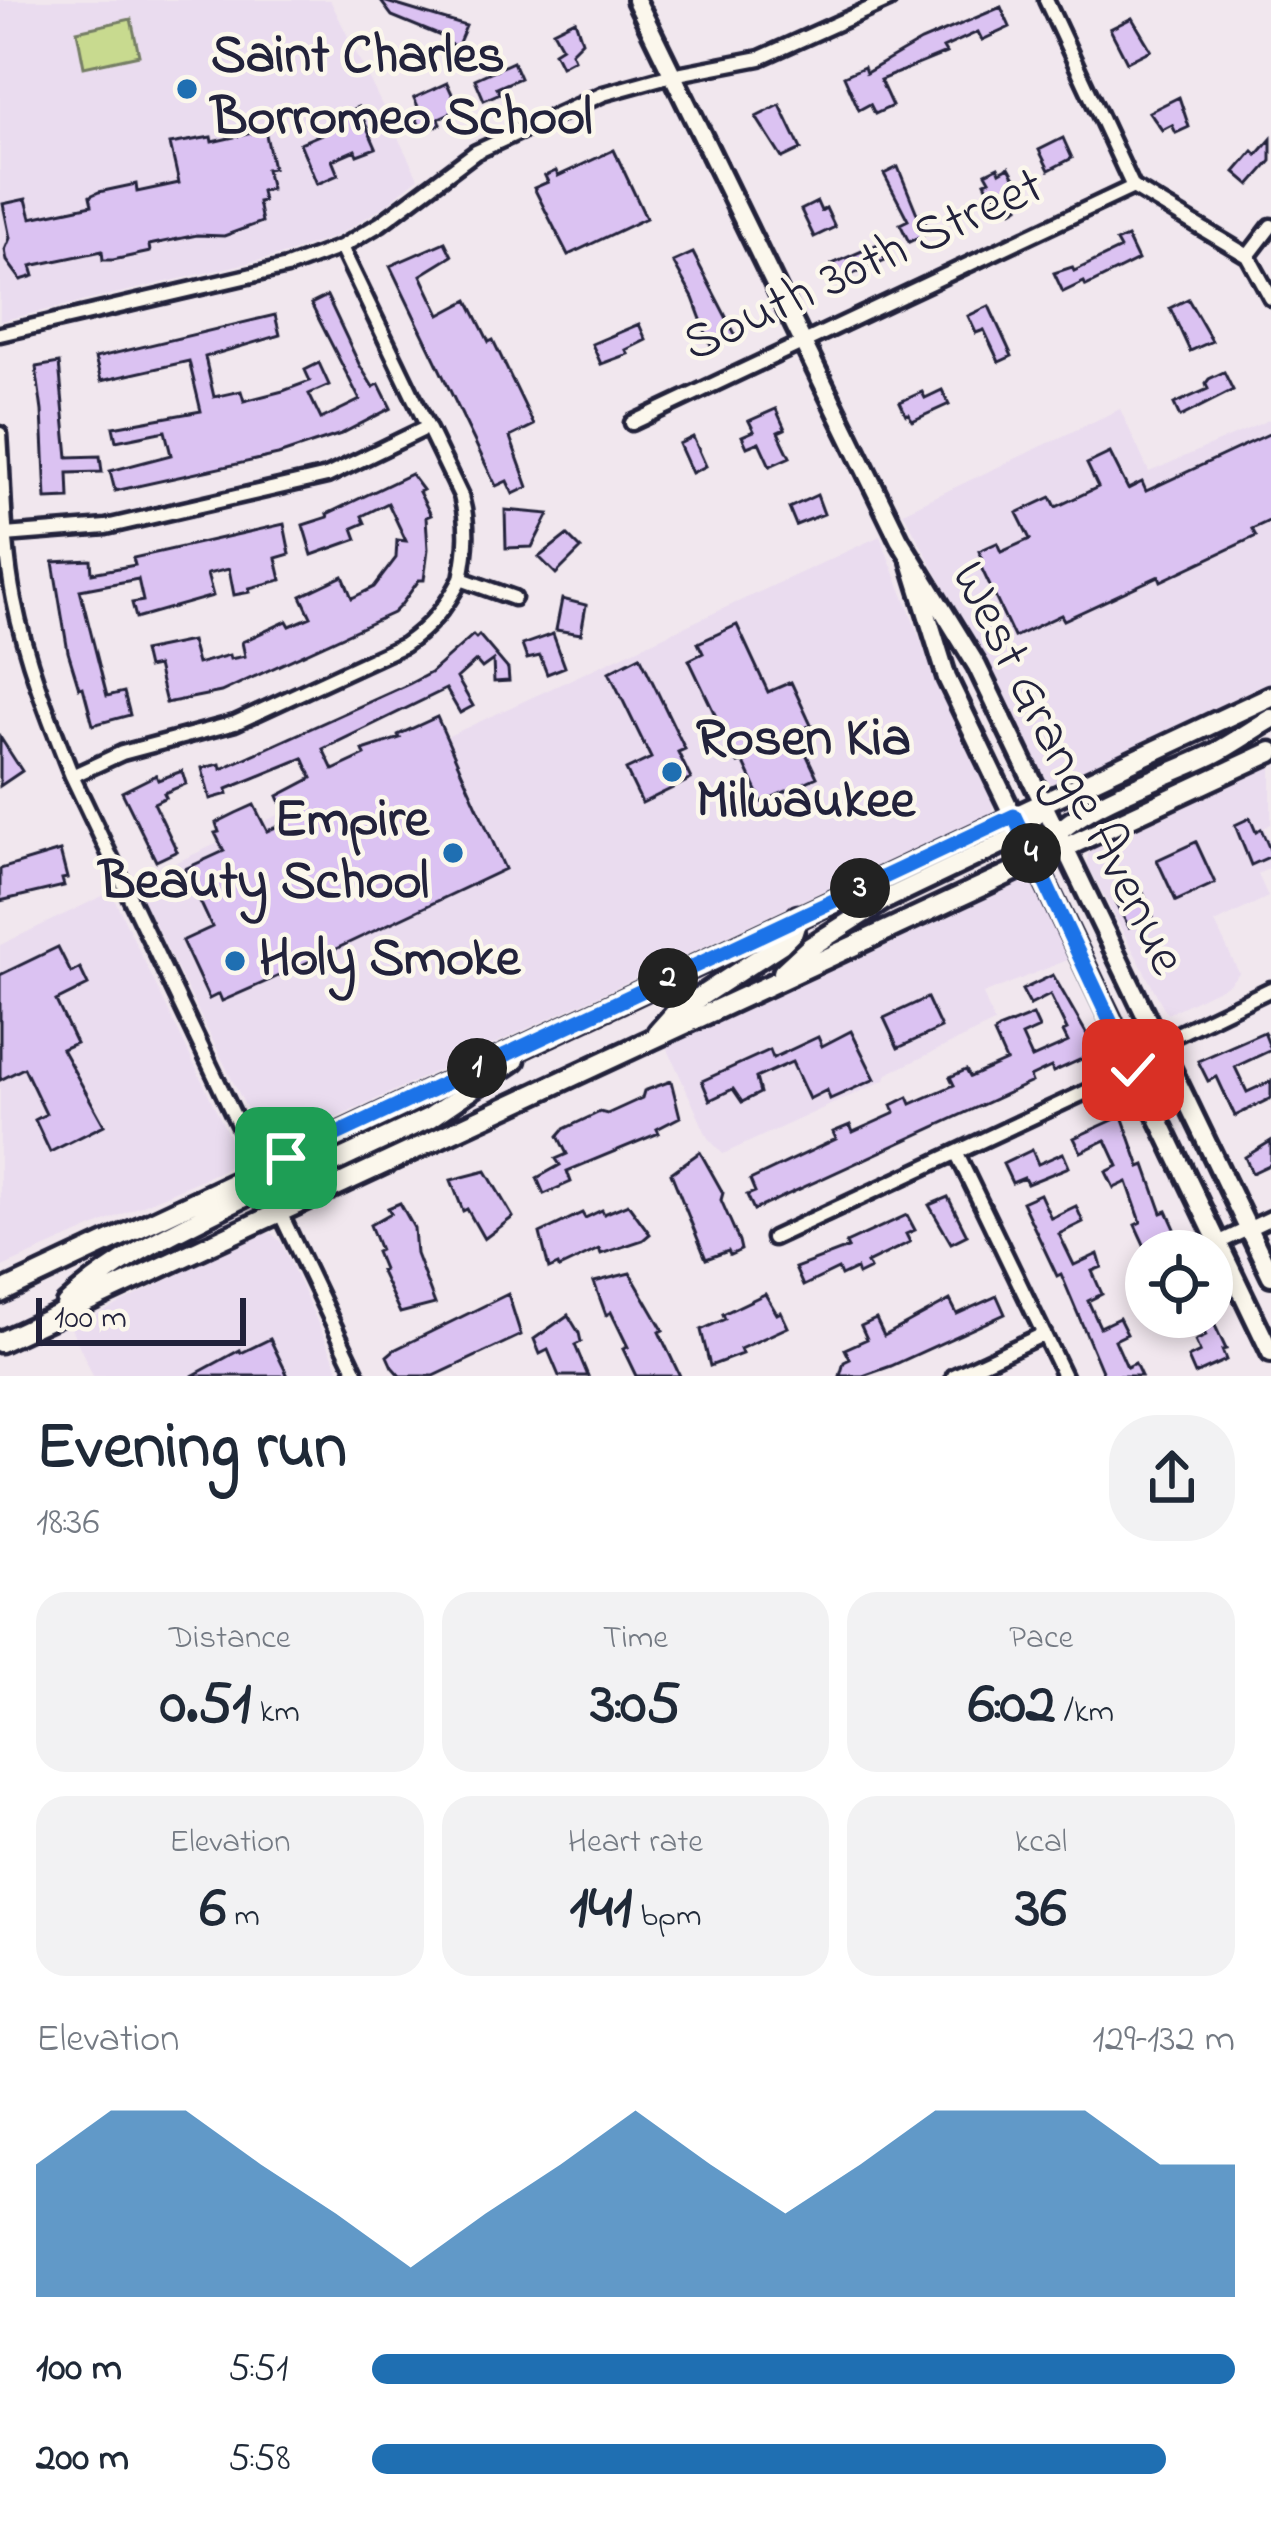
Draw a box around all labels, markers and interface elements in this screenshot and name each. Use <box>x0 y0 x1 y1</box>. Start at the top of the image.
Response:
place label: Saint Charles Borromeo School <box>209 19 593 159</box>
marker: Saint Charles Borromeo School <box>174 76 200 102</box>
street label: South 30th Street <box>671 149 1057 385</box>
street label: West Grange Avenue <box>927 549 1204 991</box>
place label: Rosen Kia Milwaukee <box>696 702 917 842</box>
marker: Rosen Kia Milwaukee <box>659 759 685 785</box>
place label: Empire Beauty School <box>97 783 431 924</box>
pin: 4 <box>1001 823 1061 883</box>
text: 4 <box>1024 829 1038 877</box>
marker: Empire Beauty School <box>440 840 466 866</box>
pin: 3 <box>830 858 890 918</box>
text: 3 <box>853 864 867 912</box>
place label: Holy Smoke <box>259 922 522 1001</box>
marker: Holy Smoke <box>222 948 248 974</box>
pin: 2 <box>638 948 698 1008</box>
text: 2 <box>660 954 676 1002</box>
pin <box>1082 1019 1184 1121</box>
icon: check <box>1100 1037 1166 1103</box>
pin: 1 <box>447 1038 507 1098</box>
text: 1 <box>472 1044 482 1092</box>
pin <box>235 1107 337 1209</box>
icon: arrive <box>253 1125 319 1191</box>
map controls <box>1125 1230 1233 1338</box>
button: locate <box>1125 1230 1233 1338</box>
scale bar <box>36 1292 246 1345</box>
text: 100 m <box>54 1295 127 1343</box>
text: Evening run <box>36 1402 347 1498</box>
button: share <box>1109 1415 1235 1541</box>
text: 18:36 <box>36 1495 100 1552</box>
text: Distance <box>169 1615 291 1663</box>
text: Time <box>603 1615 668 1663</box>
text: Pace <box>1009 1615 1073 1663</box>
text: 0.51 <box>160 1663 251 1750</box>
text: 3:05 <box>590 1663 681 1750</box>
text: 6:02 <box>968 1663 1056 1750</box>
text: km <box>251 1689 300 1737</box>
text: /km <box>1056 1689 1114 1737</box>
text: Elevation <box>169 1819 291 1867</box>
text: Heart rate <box>568 1819 703 1867</box>
text: kcal <box>1015 1819 1067 1867</box>
text: 6 <box>200 1867 226 1954</box>
text: 141 <box>569 1867 632 1954</box>
text: 36 <box>1016 1867 1067 1954</box>
text: m <box>226 1893 260 1941</box>
text: bpm <box>632 1893 702 1941</box>
text: Elevation <box>36 2012 179 2069</box>
text: 129–132 m <box>1092 2012 1235 2069</box>
text: 100 m <box>36 2341 122 2398</box>
text: 5:51 <box>228 2341 288 2398</box>
text: 200 m <box>36 2431 129 2488</box>
text: 5:58 <box>228 2431 291 2488</box>

